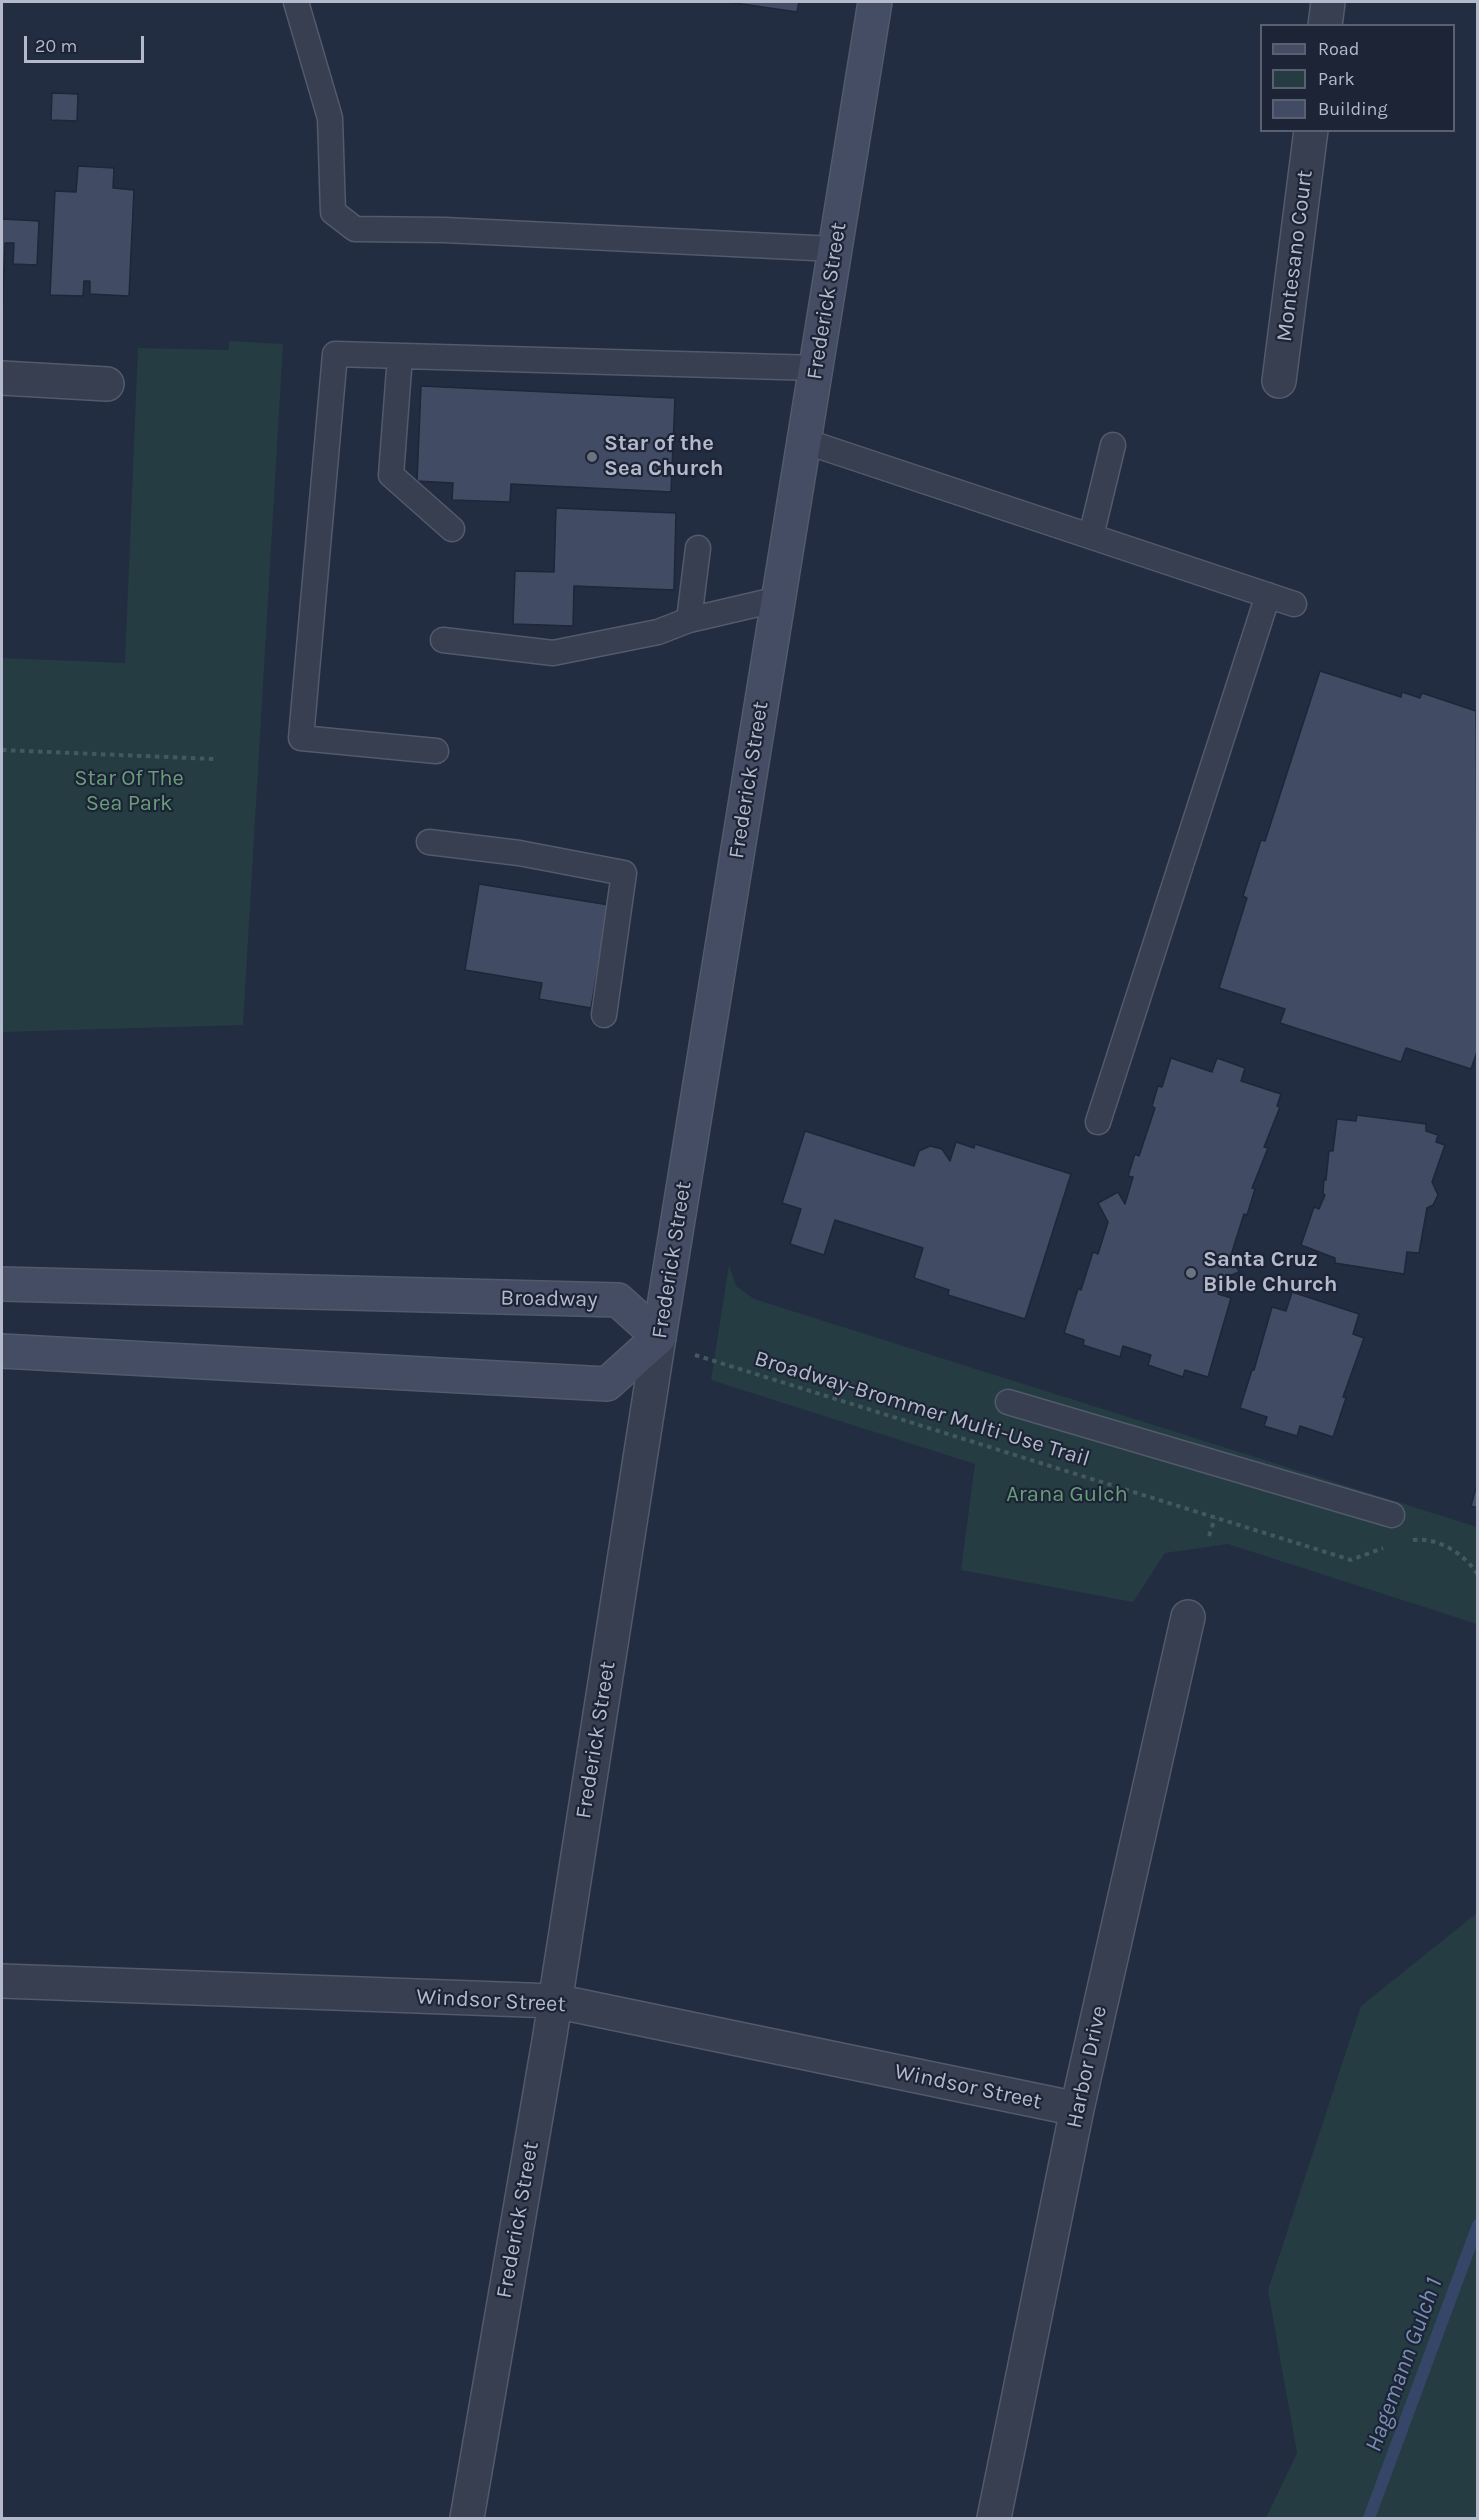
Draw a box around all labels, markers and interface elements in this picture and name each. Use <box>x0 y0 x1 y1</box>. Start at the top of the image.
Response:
scale bar <box>27 24 147 62</box>
legend <box>1260 24 1455 132</box>
text: 20 m <box>35 35 77 57</box>
text: Road <box>1318 38 1359 60</box>
text: Park <box>1318 68 1355 90</box>
text: Building <box>1318 98 1388 120</box>
street label: Montesano Court <box>1271 169 1319 343</box>
street label: Frederick Street <box>802 220 852 382</box>
place label: Star of the Sea Church <box>604 431 724 482</box>
marker: Star of the Sea Church <box>585 450 599 464</box>
street label: Frederick Street <box>724 699 774 861</box>
park label: Star Of The Sea Park <box>74 766 184 818</box>
street label: Frederick Street <box>647 1179 697 1341</box>
place label: Santa Cruz Bible Church <box>1203 1247 1337 1298</box>
marker: Santa Cruz Bible Church <box>1184 1266 1198 1280</box>
street label: Broadway <box>500 1285 598 1313</box>
street label: Broadway-Brommer Multi-Use Trail <box>751 1345 1093 1473</box>
park label: Arana Gulch <box>1006 1482 1128 1508</box>
street label: Frederick Street <box>571 1659 621 1821</box>
street label: Windsor Street <box>416 1984 566 2018</box>
street label: Harbor Drive <box>1061 2003 1113 2131</box>
street label: Windsor Street <box>892 2059 1044 2115</box>
street label: Frederick Street <box>491 2139 545 2301</box>
water label: Hagemann Gulch 1 <box>1359 2274 1449 2456</box>

